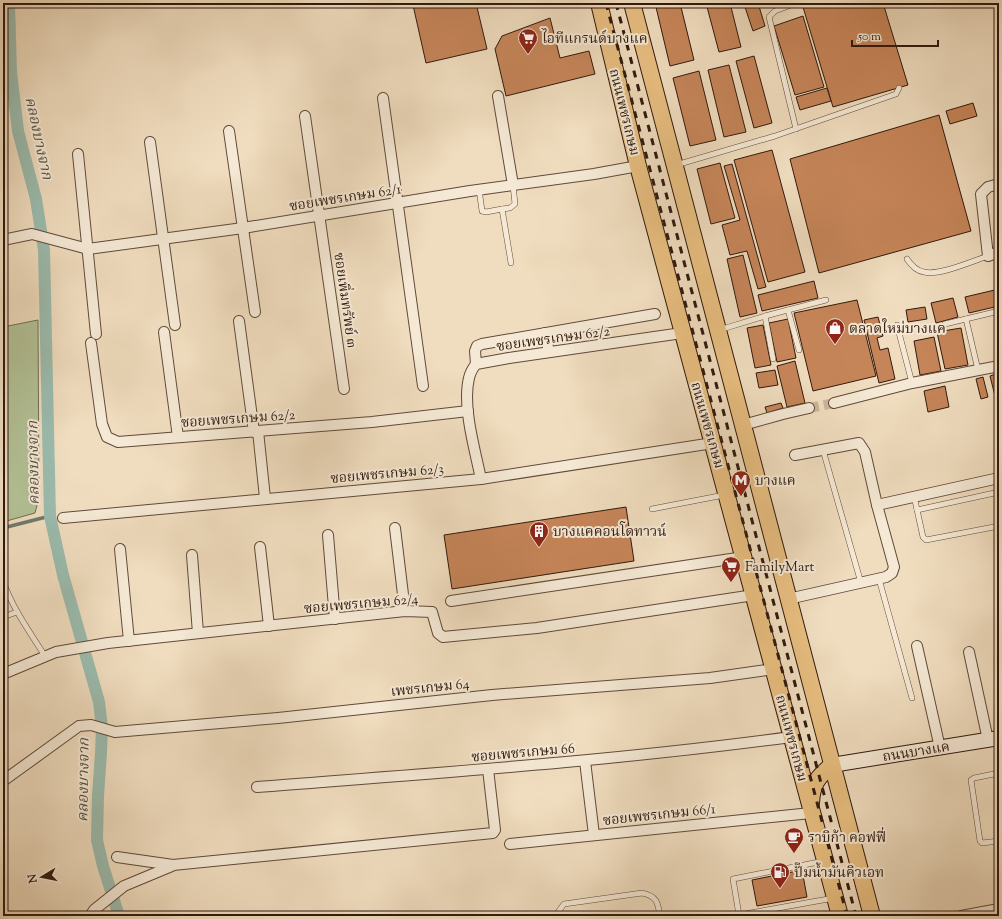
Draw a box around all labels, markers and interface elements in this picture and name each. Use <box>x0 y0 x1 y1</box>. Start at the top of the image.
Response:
scale bar <box>852 22 938 48</box>
supermarket icon: ไอทีแกรนด์บางแค <box>517 27 539 55</box>
place label: ไอทีแกรนด์บางแค <box>541 28 648 50</box>
text: 50 m <box>857 28 881 46</box>
street label: ถนนเพชรเกษม <box>603 67 644 158</box>
water label: คลองบางจาก <box>19 95 57 182</box>
street label: ซอยเพชรเกษม 62/1 <box>288 180 403 218</box>
street label: ซอยเพิ่มทรัพย์ ๓ <box>327 251 362 349</box>
shop icon: ตลาดใหม่บางแค <box>824 317 846 345</box>
place label: ตลาดใหม่บางแค <box>849 318 946 340</box>
street label: ซอยเพชรเกษม 62/2 <box>495 322 612 358</box>
street label: ถนนเพชรเกษม <box>684 380 728 471</box>
street label: ซอยเพชรเกษม 62/2 <box>180 406 296 434</box>
water label: คลองบางจาก <box>23 420 46 505</box>
street label: ซอยเพชรเกษม 62/3 <box>330 460 445 490</box>
metro station icon: บางแค <box>730 469 752 497</box>
place label: บางแค <box>755 472 796 492</box>
building icon: บางแคคอนโดทาวน์ <box>528 520 550 548</box>
place label: บางแคคอนโดทาวน์ <box>553 521 667 543</box>
supermarket icon: FamilyMart <box>720 555 742 583</box>
place label: FamilyMart <box>745 558 814 578</box>
street label: ซอยเพชรเกษม 62/4 <box>303 590 419 620</box>
street label: เพชรเกษม 64 <box>390 675 470 703</box>
street label: ถนนเพชรเกษม <box>769 693 811 784</box>
water label: คลองบางจาก <box>73 737 96 822</box>
street label: ถนนบางแค <box>881 738 951 768</box>
street label: ซอยเพชรเกษม 66 <box>471 739 576 768</box>
street label: ซอยเพชรเกษม 66/1 <box>602 800 717 832</box>
cafe icon: ราบิก้า คอฟฟี่ <box>783 826 805 854</box>
place label: ราบิก้า คอฟฟี่ <box>808 827 886 849</box>
north arrow <box>22 857 62 897</box>
fuel station icon: ปั๊มน้ำมันคิวเอท <box>769 861 791 889</box>
place label: ปั๊มน้ำมันคิวเอท <box>794 862 884 884</box>
text: N <box>24 873 42 885</box>

